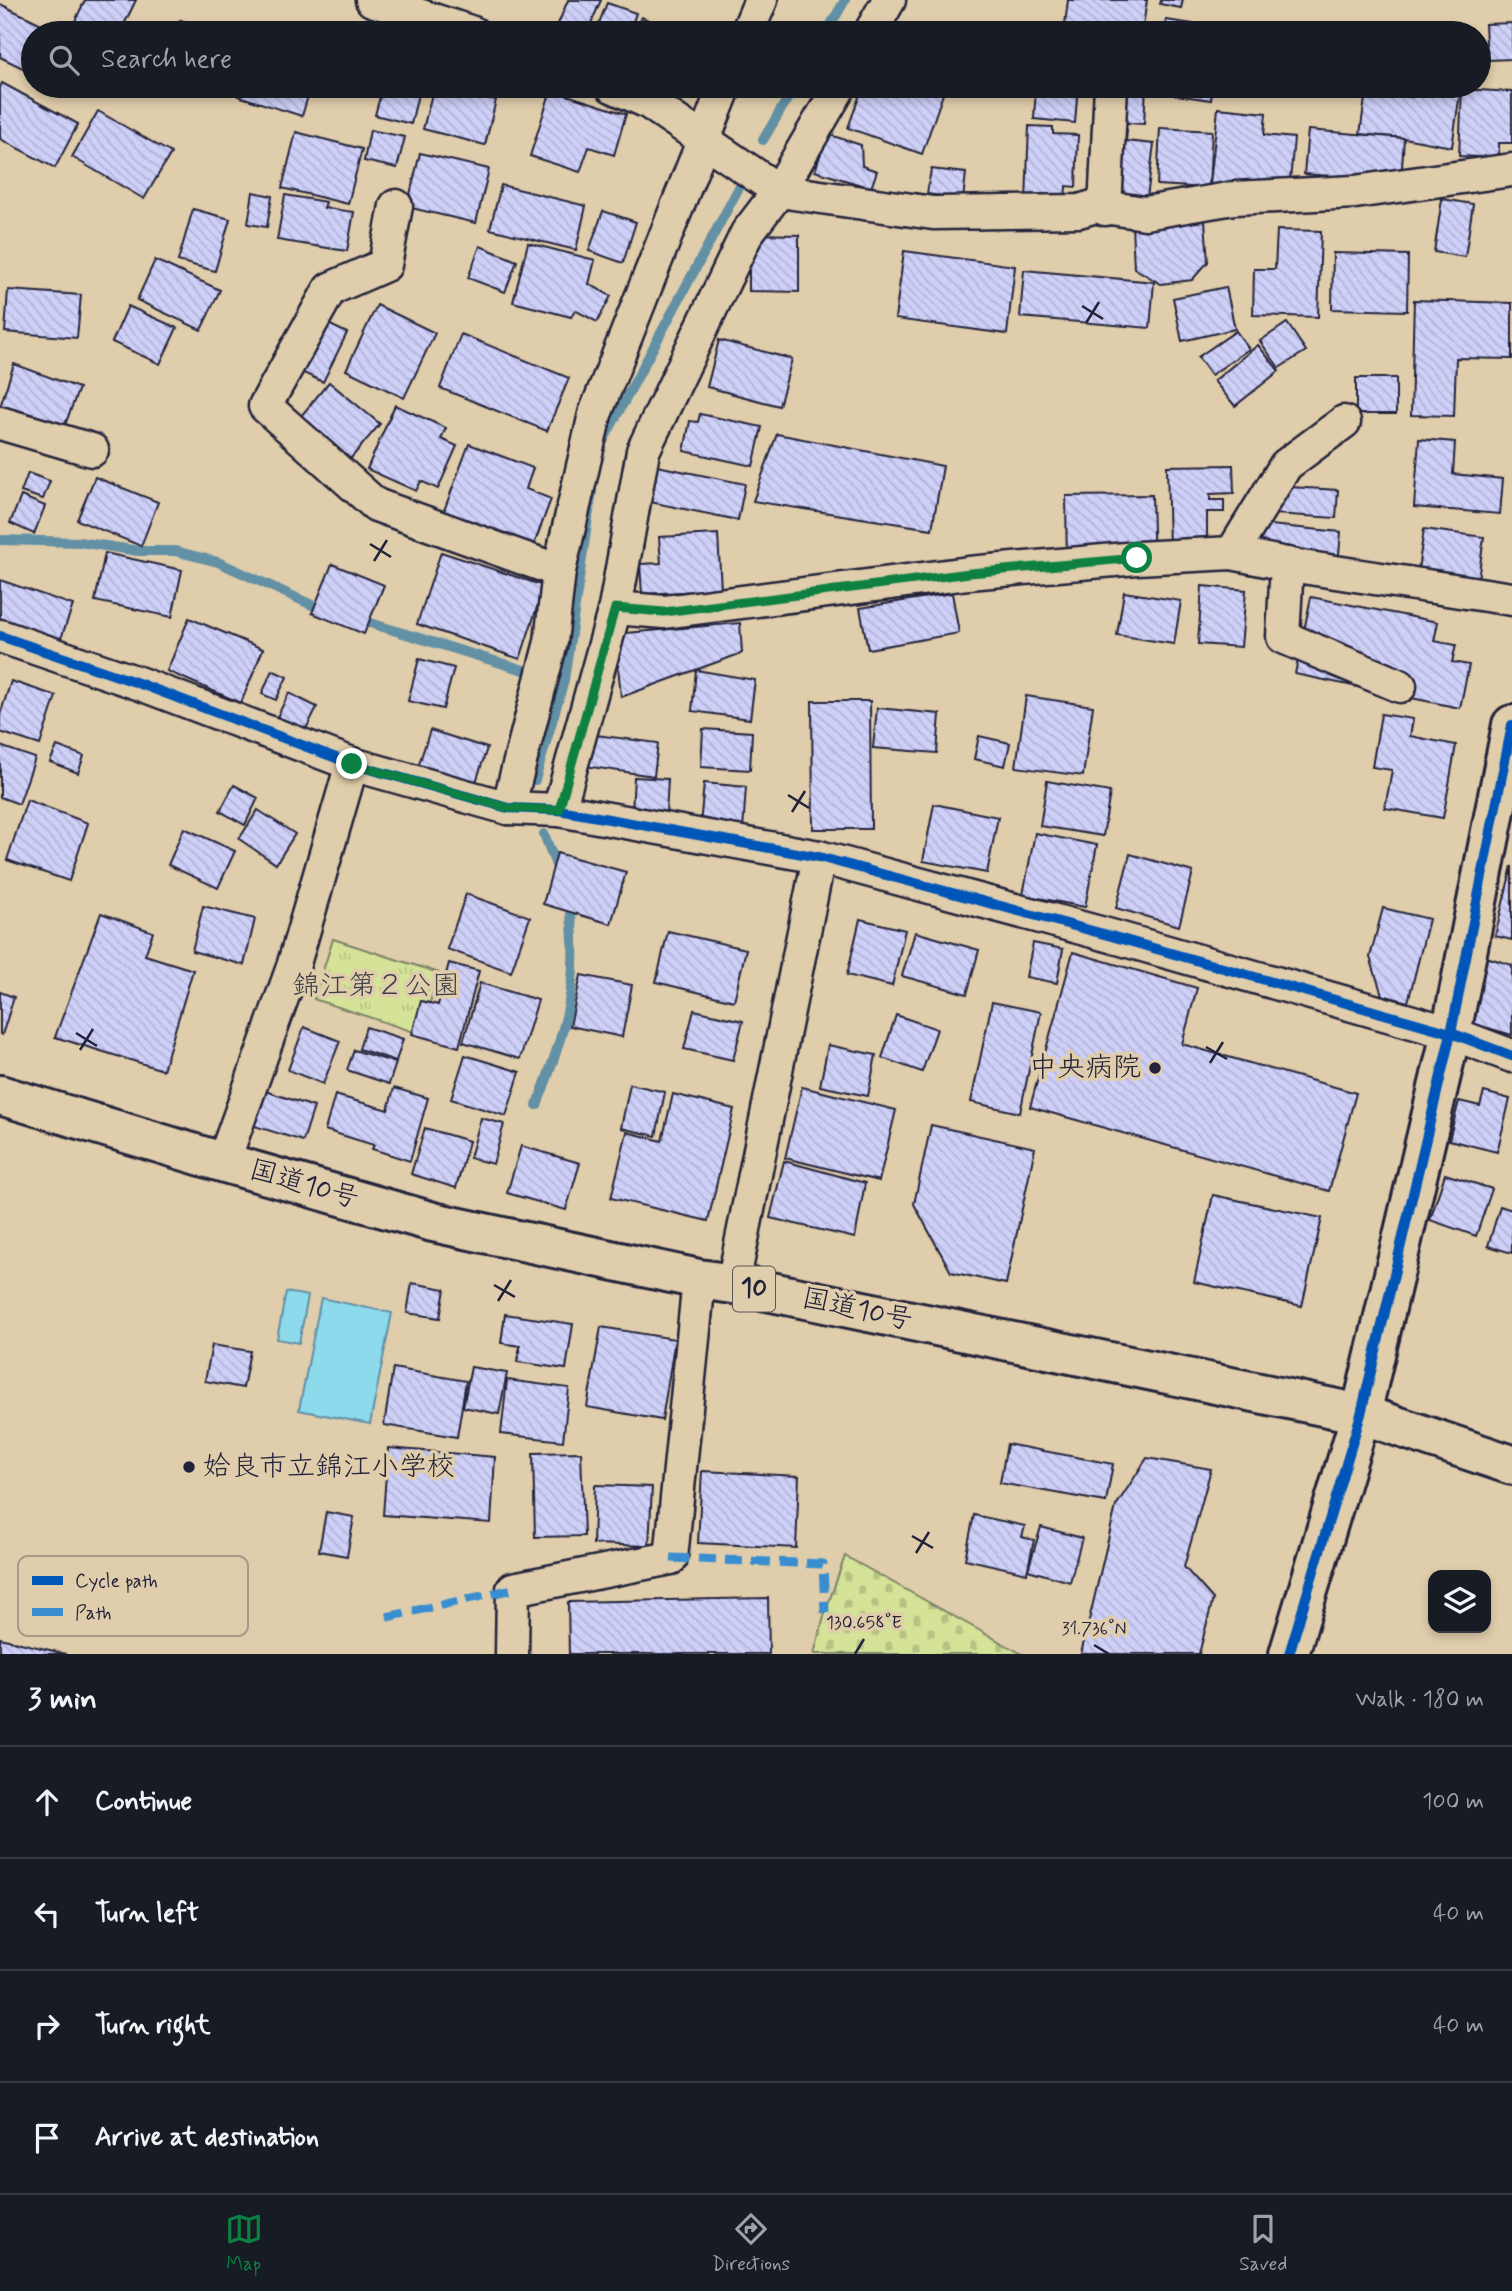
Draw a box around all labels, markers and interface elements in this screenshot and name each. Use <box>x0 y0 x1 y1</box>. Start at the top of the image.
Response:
search box <box>21 21 1491 98</box>
icon: search <box>45 41 83 79</box>
text: Search here <box>101 43 232 77</box>
route start <box>1121 542 1152 573</box>
route end <box>336 748 367 779</box>
park label: 錦江第２公園 <box>292 968 460 1005</box>
place label: 中央病院 <box>1029 1050 1141 1087</box>
marker: 中央病院 <box>1147 1060 1163 1076</box>
street label: 国道10号 <box>245 1152 363 1218</box>
road number: 10 <box>733 1266 775 1312</box>
street label: 国道10号 <box>798 1280 916 1340</box>
place label: 姶良市立錦江小学校 <box>203 1449 455 1486</box>
marker: 姶良市立錦江小学校 <box>181 1459 197 1475</box>
legend <box>18 1556 248 1636</box>
text: Cycle path <box>75 1569 158 1594</box>
map controls <box>1428 1570 1491 1633</box>
button: layers <box>1428 1570 1491 1633</box>
text: Path <box>75 1601 112 1626</box>
text: 130.658°E <box>826 1611 902 1635</box>
text: 31.736°N <box>1061 1617 1127 1641</box>
text: 3 min <box>28 1680 97 1719</box>
text: Walk · 180 m <box>1355 1685 1484 1715</box>
icon: ahead <box>28 1783 66 1821</box>
text: Continue <box>95 1785 192 1819</box>
text: 100 m <box>1422 1787 1484 1817</box>
icon: left <box>28 1895 66 1933</box>
text: Turn left <box>95 1897 199 1931</box>
text: 40 m <box>1433 1899 1484 1929</box>
icon: right <box>28 2007 66 2045</box>
text: Turn right <box>95 2009 211 2043</box>
text: 40 m <box>1433 2011 1484 2041</box>
icon: arrive <box>28 2119 66 2157</box>
text: Arrive at destination <box>95 2121 319 2155</box>
tab: Map <box>225 2210 263 2277</box>
tab: Directions <box>712 2210 790 2277</box>
tab: Saved <box>1239 2210 1287 2277</box>

